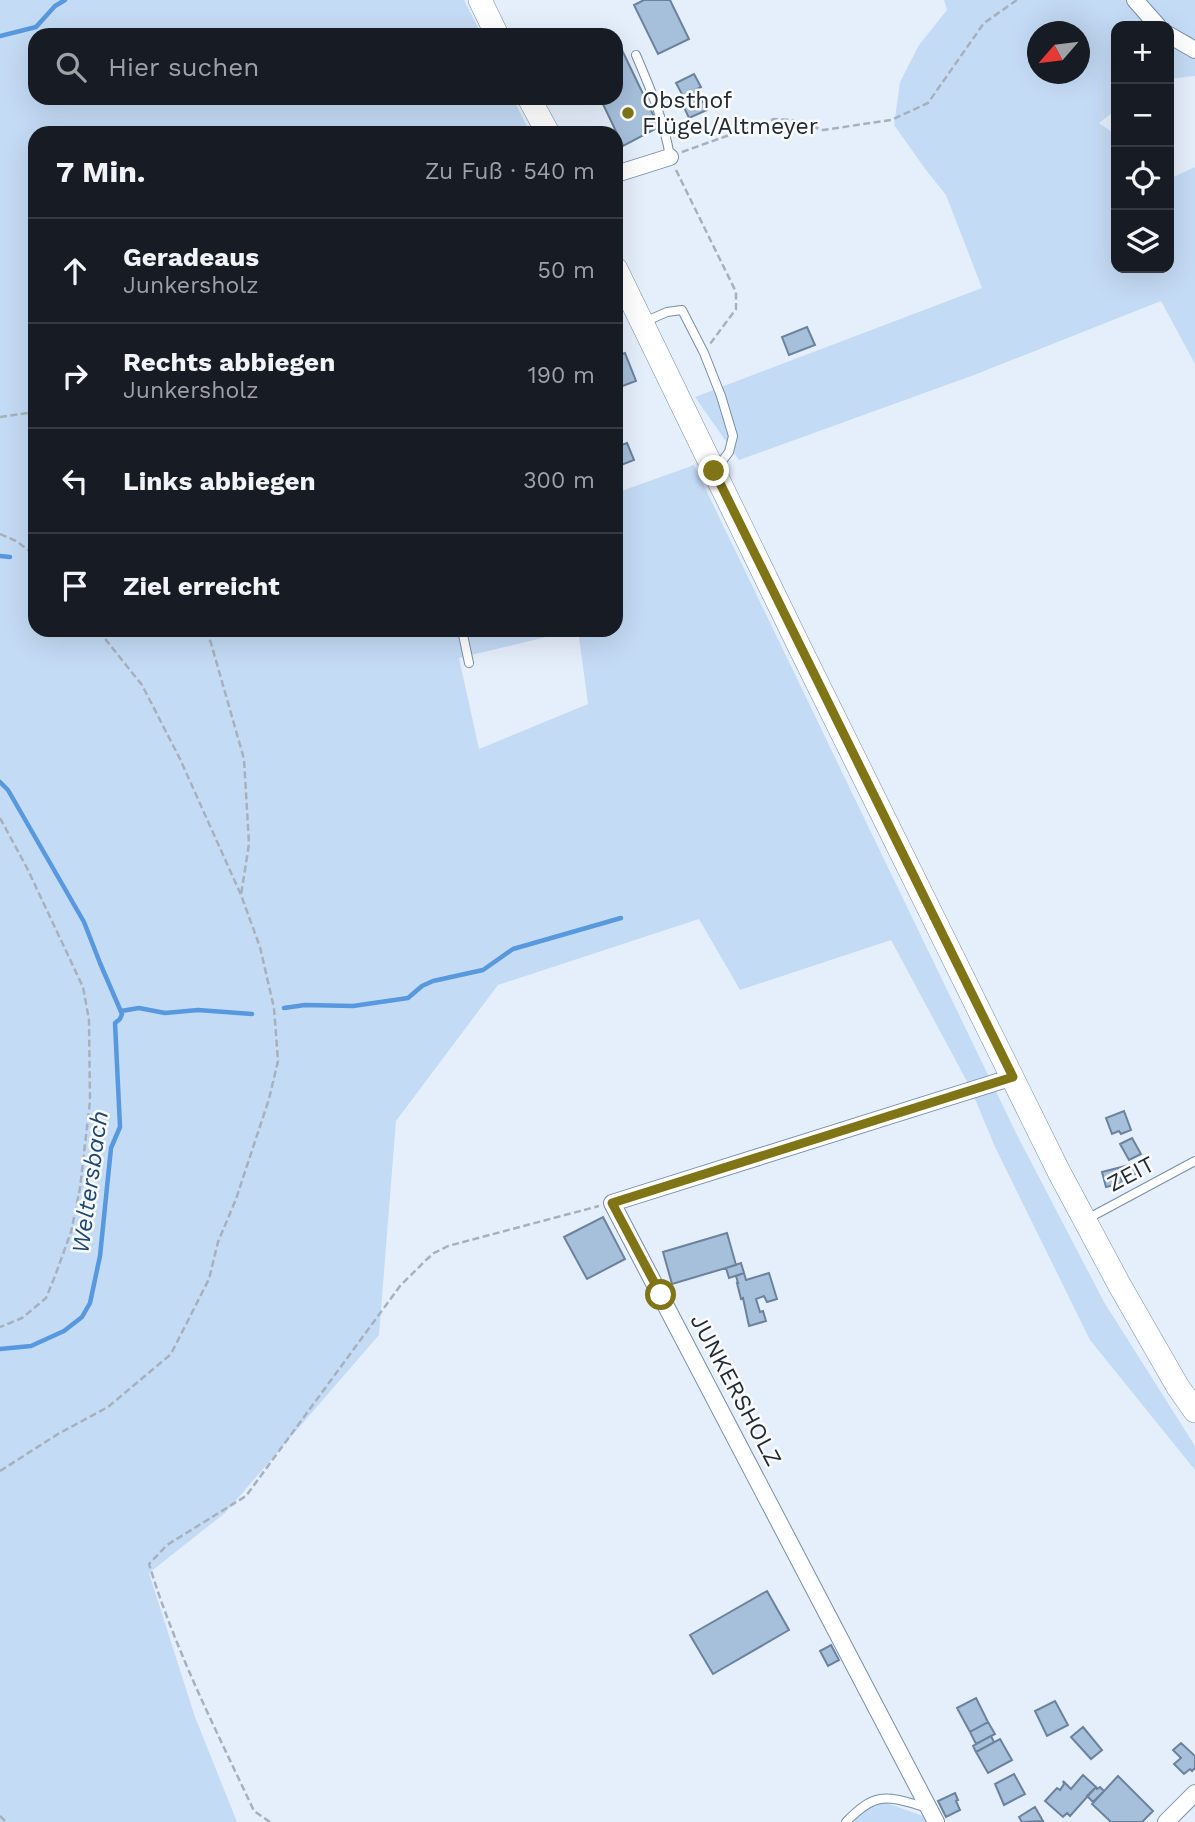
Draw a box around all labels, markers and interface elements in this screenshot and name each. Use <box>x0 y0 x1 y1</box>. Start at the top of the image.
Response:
north arrow <box>1027 21 1090 84</box>
map controls <box>1111 21 1174 273</box>
button: + <box>1111 21 1174 84</box>
search box <box>28 28 623 105</box>
icon: search <box>52 48 90 86</box>
text: Hier suchen <box>108 52 259 82</box>
button: − <box>1111 84 1174 147</box>
place label: Obsthof Flügel/Altmeyer <box>642 87 818 140</box>
marker: Obsthof Flügel/Altmeyer <box>620 105 636 121</box>
button: locate <box>1111 147 1174 210</box>
text: 7 Min. <box>56 154 145 189</box>
text: Zu Fuß · 540 m <box>425 158 595 185</box>
button: layers <box>1111 210 1174 273</box>
text: Geradeaus <box>123 242 259 272</box>
icon: ahead <box>56 252 94 290</box>
text: 50 m <box>538 257 595 284</box>
text: Junkersholz <box>123 272 259 299</box>
text: Rechts abbiegen <box>123 347 335 377</box>
icon: right <box>56 357 94 395</box>
text: 190 m <box>528 362 595 389</box>
text: Junkersholz <box>123 377 259 404</box>
route end <box>698 455 729 486</box>
icon: left <box>56 462 94 500</box>
text: Links abbiegen <box>123 466 316 496</box>
text: 300 m <box>523 467 595 494</box>
icon: arrive <box>56 567 94 605</box>
text: Ziel erreicht <box>123 571 280 601</box>
water label: Weltersbach <box>66 1109 114 1255</box>
street label: ZEIT <box>1103 1150 1159 1198</box>
route start <box>645 1279 676 1310</box>
street label: JUNKERSHOLZ <box>685 1309 787 1471</box>

